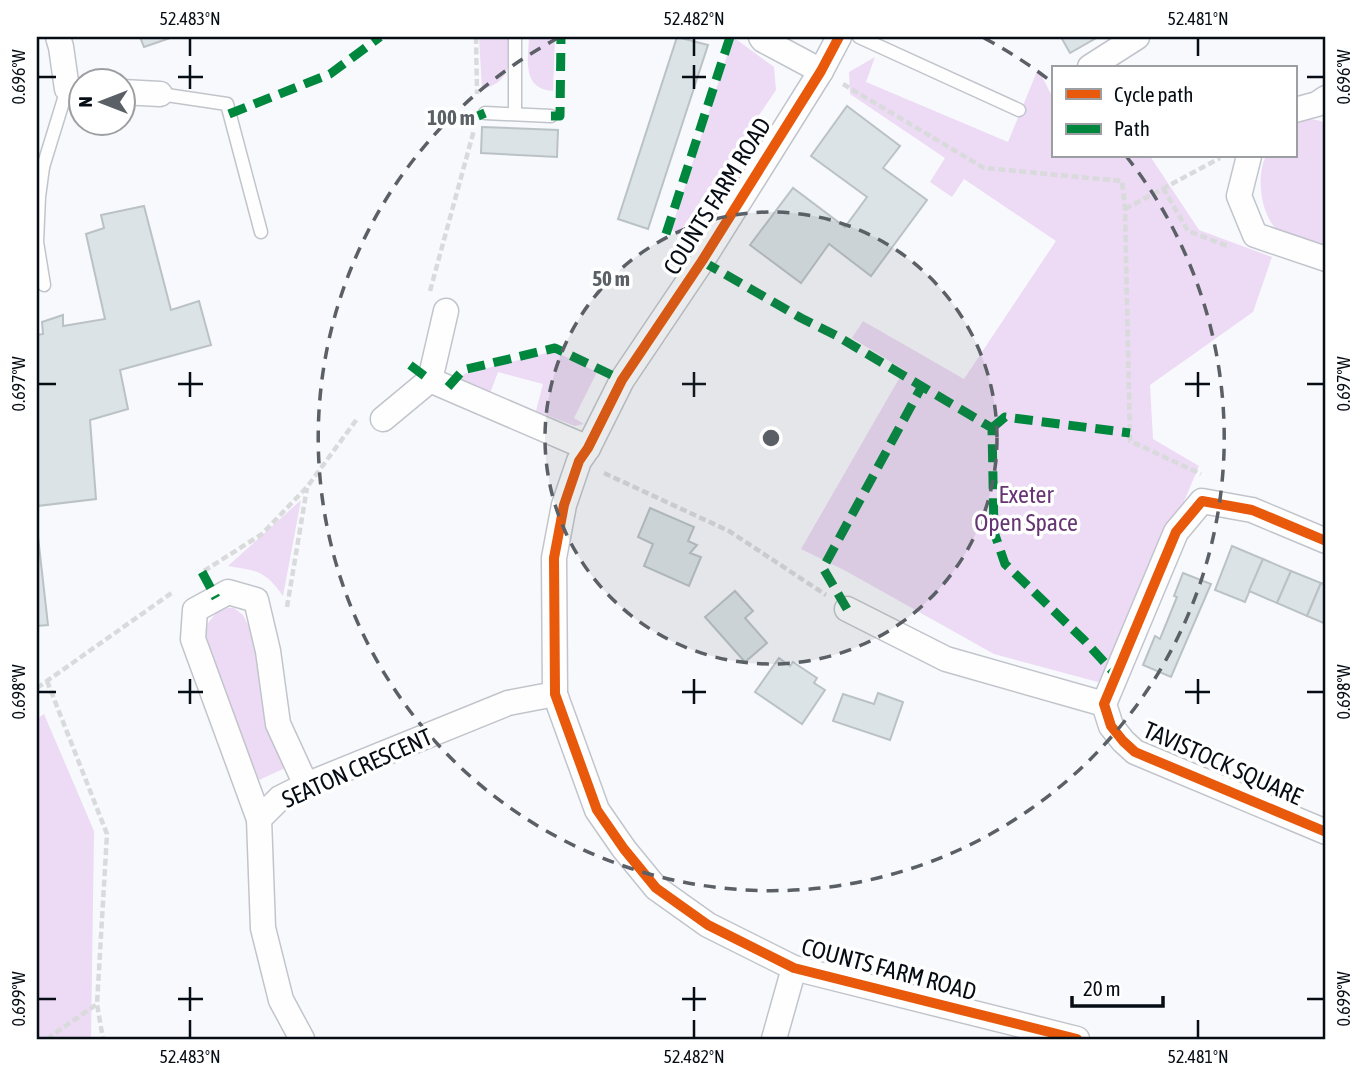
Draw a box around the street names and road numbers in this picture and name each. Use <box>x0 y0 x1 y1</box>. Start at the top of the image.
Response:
street label: COUNTS FARM ROAD <box>658 113 776 279</box>
street label: TAVISTOCK SQUARE <box>1139 716 1307 810</box>
street label: SEATON CRESCENT <box>278 723 437 813</box>
street label: COUNTS FARM ROAD <box>799 933 979 1005</box>

